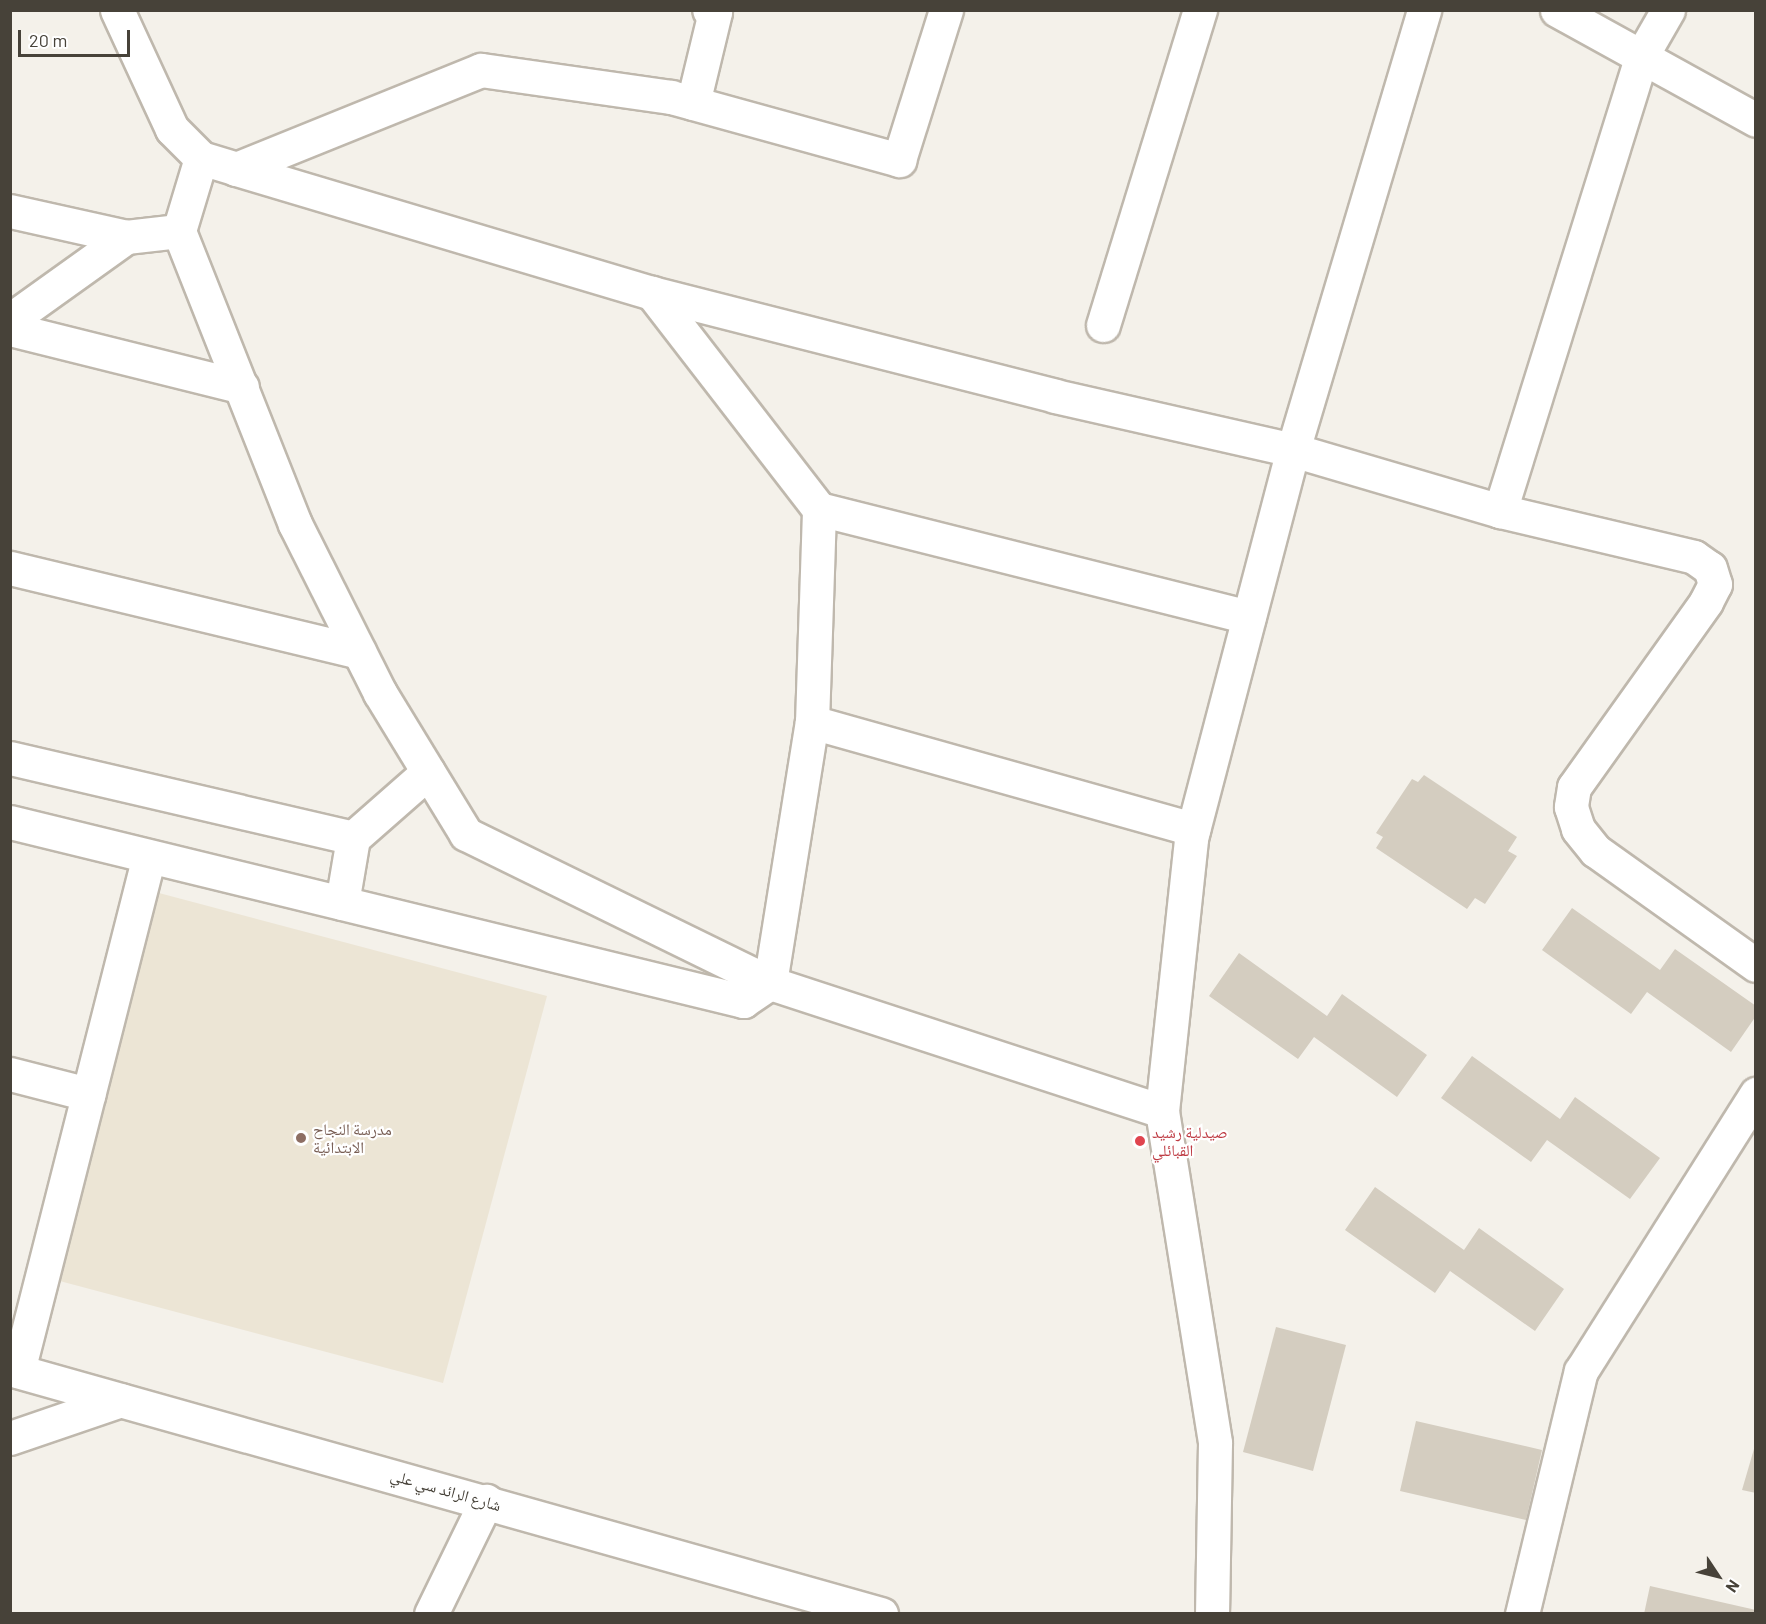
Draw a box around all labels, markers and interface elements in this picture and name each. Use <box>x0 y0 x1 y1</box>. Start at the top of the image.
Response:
scale bar <box>21 18 134 56</box>
text: 20 m <box>29 29 67 51</box>
place label: مدرسة النجاح الابتدائية <box>313 1119 392 1157</box>
place label: صيدلية رشيد القبائلي <box>1152 1122 1228 1160</box>
marker: مدرسة النجاح الابتدائية <box>294 1131 308 1145</box>
marker: صيدلية رشيد القبائلي <box>1133 1134 1147 1148</box>
street label: شارع الرائد سي علي <box>389 1465 503 1515</box>
north arrow <box>1688 1546 1748 1606</box>
text: N <box>1722 1577 1744 1596</box>

